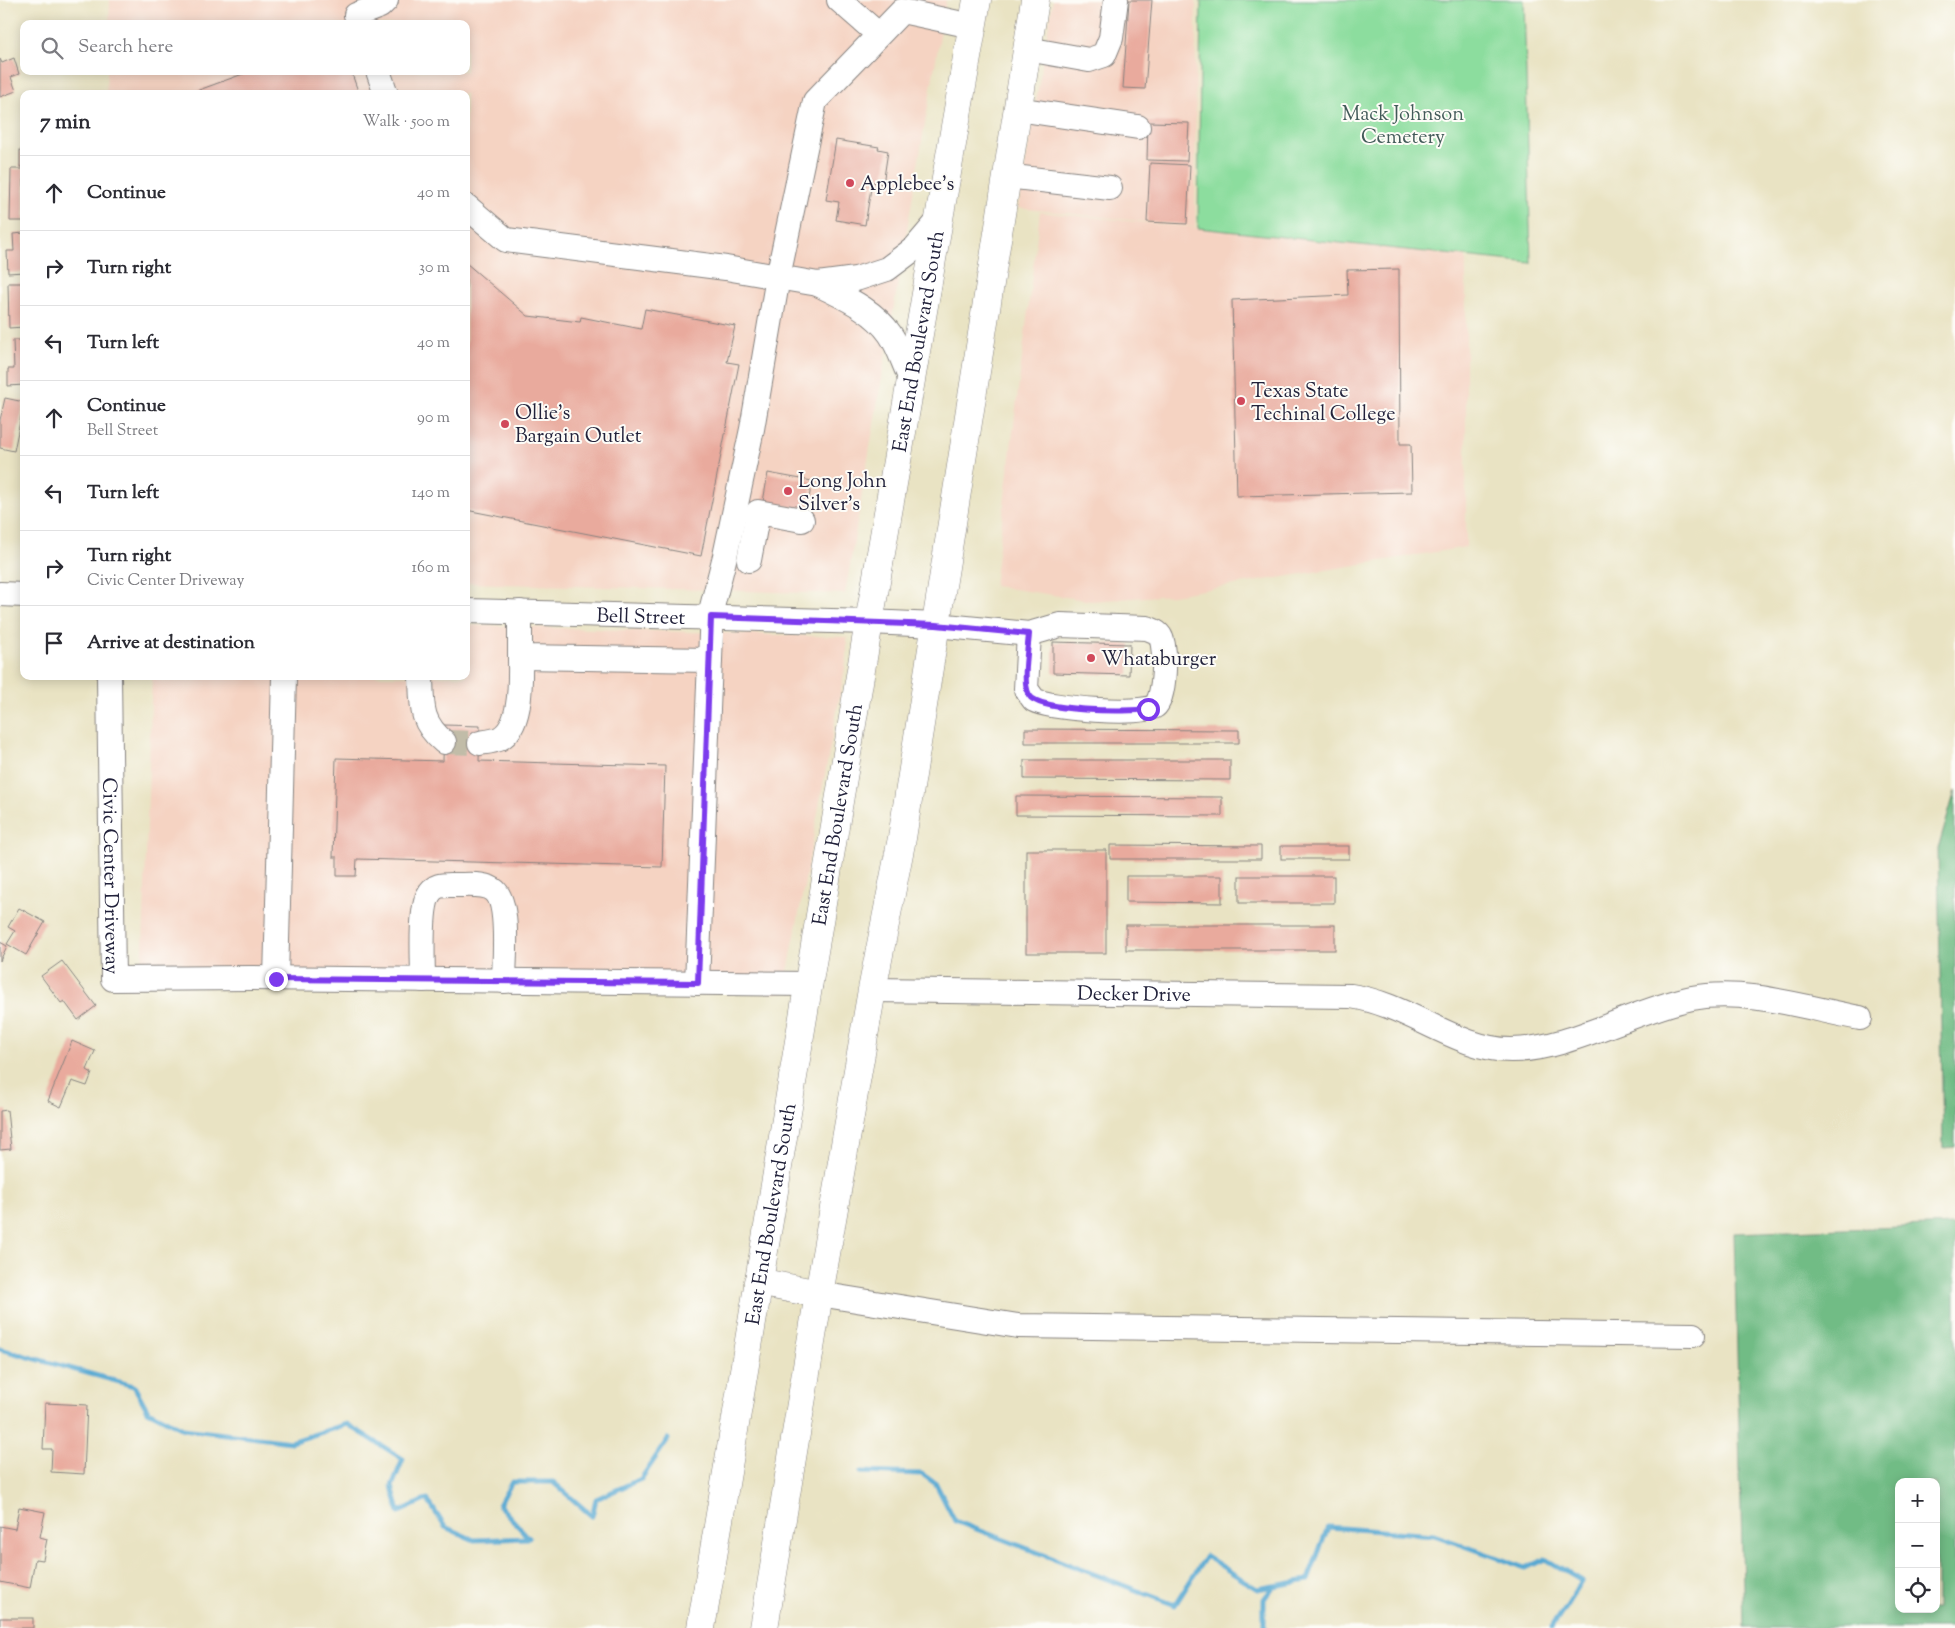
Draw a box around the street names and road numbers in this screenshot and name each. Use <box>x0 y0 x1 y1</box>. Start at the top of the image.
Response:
street label: East End Boulevard South <box>887 228 954 455</box>
street label: Bell Street <box>596 603 686 634</box>
street label: East End Boulevard South <box>807 701 872 928</box>
street label: Civic Center Driveway <box>93 777 125 975</box>
street label: Decker Drive <box>1077 981 1191 1011</box>
street label: East End Boulevard South <box>740 1101 805 1327</box>

